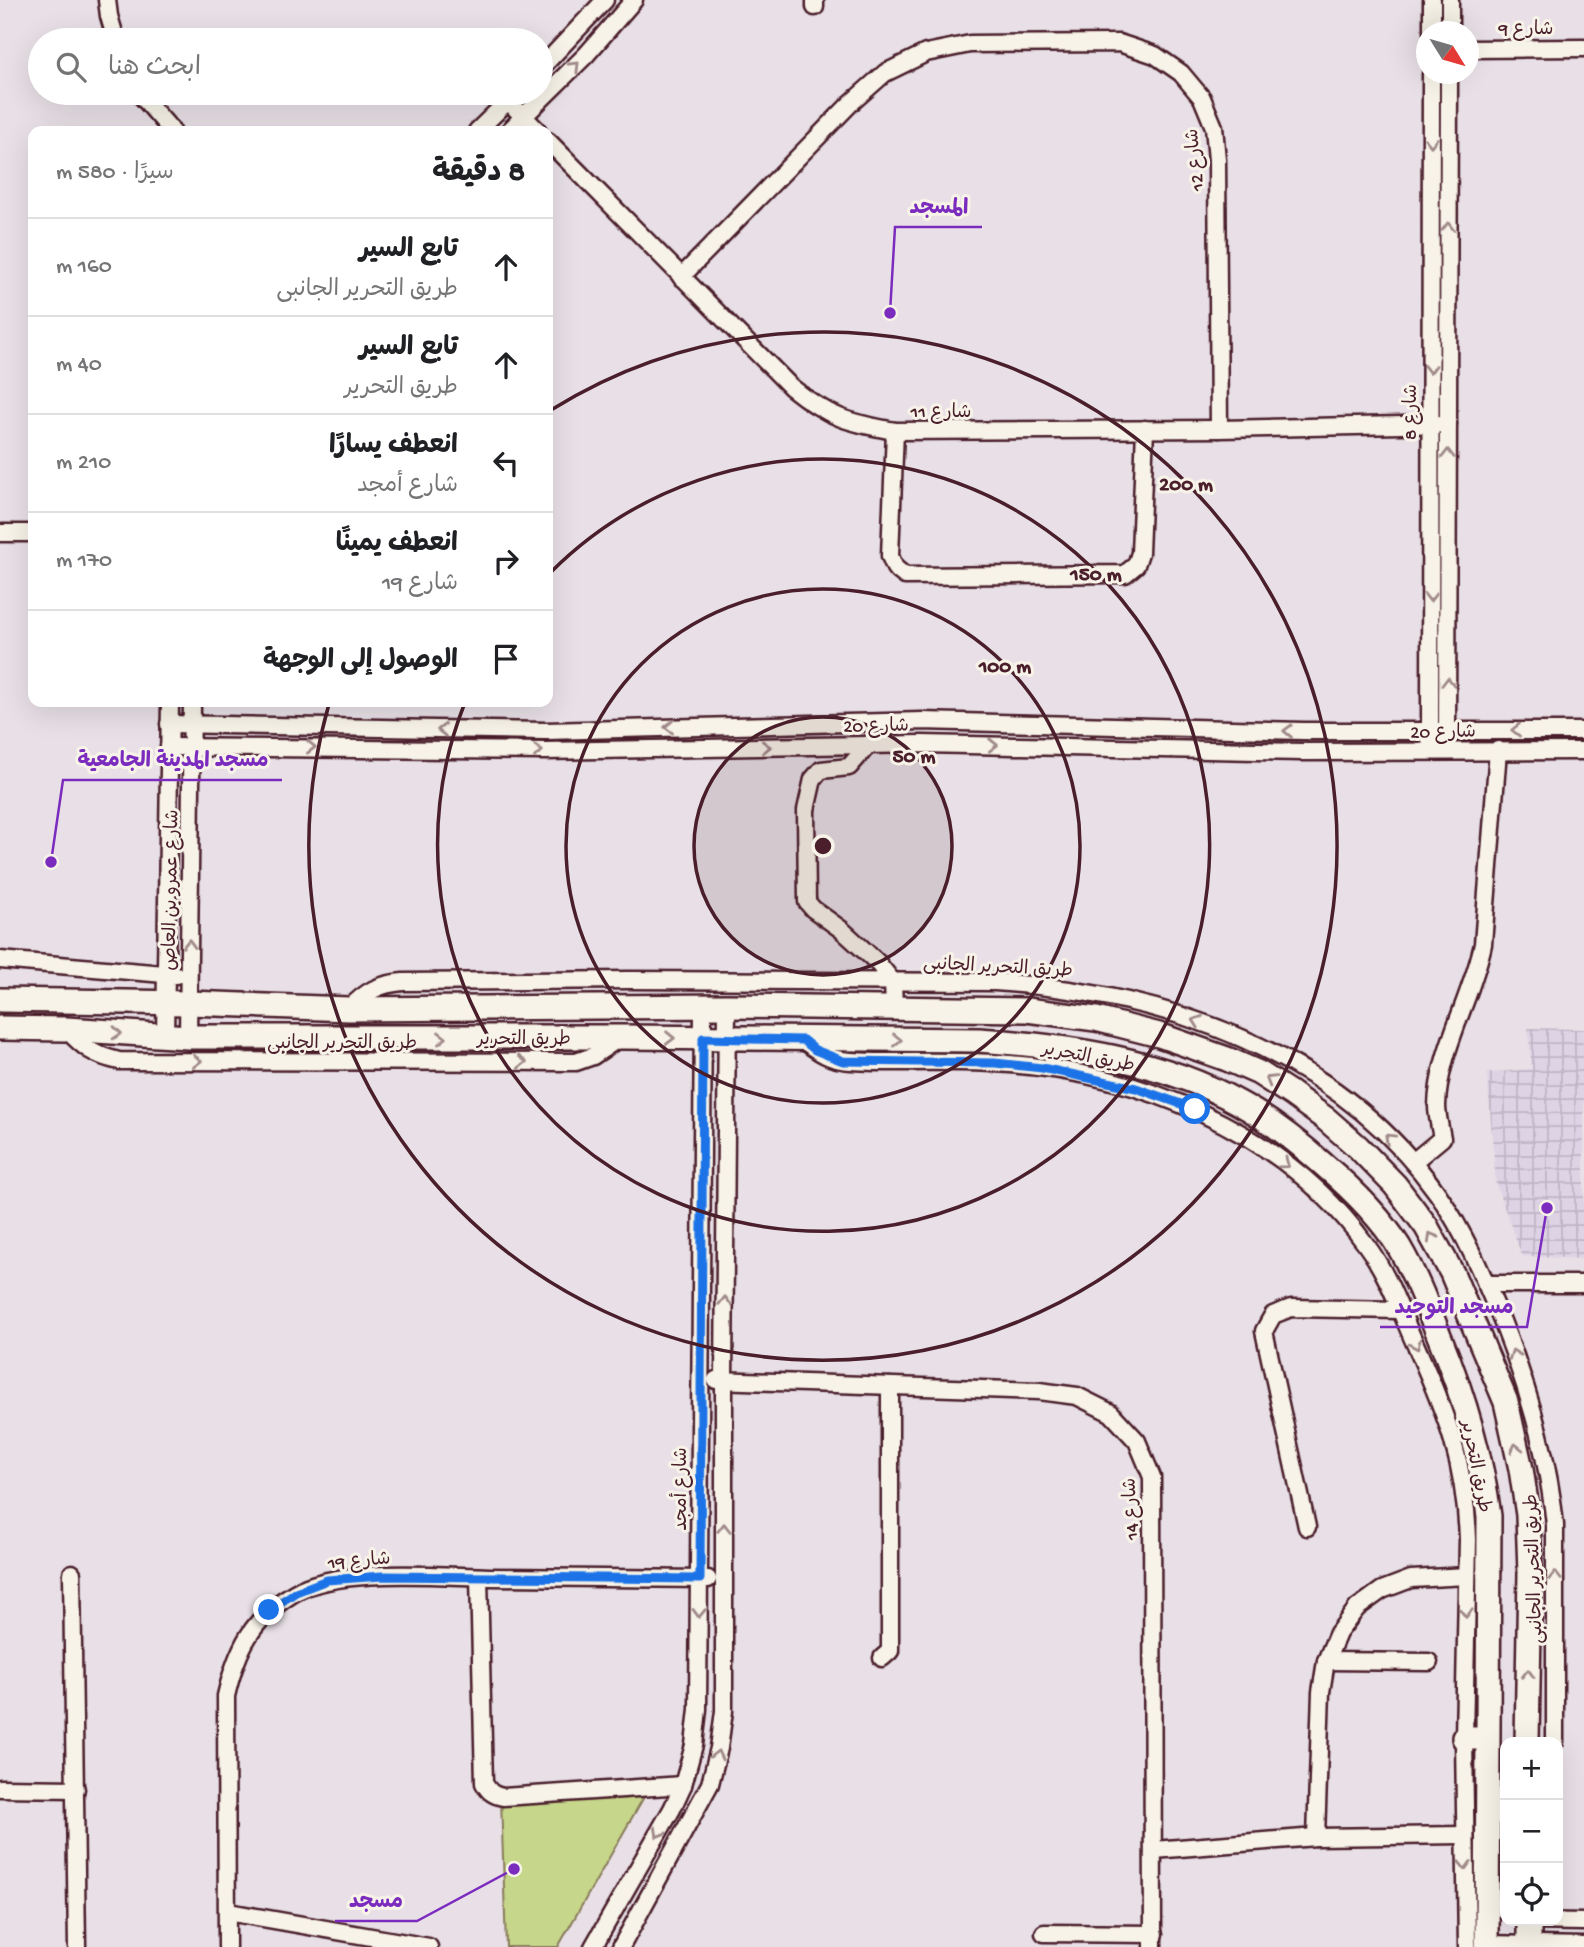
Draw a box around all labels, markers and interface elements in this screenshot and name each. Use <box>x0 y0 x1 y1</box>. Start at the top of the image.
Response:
street label: شارع 9 <box>1497 19 1554 42</box>
north arrow <box>1416 21 1479 84</box>
search box <box>28 28 553 105</box>
icon: search <box>52 48 90 86</box>
text: ابحث هنا <box>108 54 201 85</box>
one-way arrow <box>567 61 580 74</box>
street label: شارع 12 <box>1182 127 1211 193</box>
one-way arrow <box>1423 137 1439 147</box>
text: 8 دقيقة <box>432 157 525 192</box>
text: سيرًا · 580 m <box>56 160 174 187</box>
callout: المسجد <box>895 185 982 227</box>
text: المسجد <box>910 197 968 222</box>
one-way arrow <box>1440 221 1456 232</box>
text: تابع السير <box>359 236 458 267</box>
icon: ahead <box>487 248 525 286</box>
text: 160 m <box>56 254 112 281</box>
text: طريق التحرير الجانبى <box>276 277 458 304</box>
text: تابع السير <box>359 334 458 365</box>
icon: ahead <box>487 346 525 384</box>
text: 40 m <box>56 352 102 379</box>
one-way arrow <box>1422 364 1438 375</box>
text: طريق التحرير <box>345 375 458 402</box>
street label: شارع 8 <box>1401 384 1424 440</box>
street label: شارع 11 <box>910 402 971 425</box>
text: انعطف يسارًا <box>329 432 458 463</box>
icon: left <box>487 444 525 482</box>
one-way arrow <box>1440 449 1456 459</box>
text: 210 m <box>56 450 111 477</box>
text: شارع أمجد <box>357 473 458 500</box>
text: 200 m <box>1159 474 1213 499</box>
text: انعطف يمينًا <box>336 530 458 561</box>
icon: right <box>487 542 525 580</box>
text: 170 m <box>56 548 112 575</box>
text: 150 m <box>1069 564 1122 589</box>
text: شارع 19 <box>382 571 458 598</box>
one-way arrow <box>1422 592 1438 602</box>
icon: arrive <box>487 640 525 678</box>
text: الوصول إلى الوجهة <box>263 647 458 678</box>
text: 100 m <box>978 656 1031 681</box>
one-way arrow <box>1440 676 1455 687</box>
street label: شارع 20 <box>843 715 909 740</box>
one-way arrow <box>663 719 674 735</box>
street label: شارع 20 <box>1410 721 1476 746</box>
one-way arrow <box>436 722 446 738</box>
one-way arrow <box>1510 722 1521 738</box>
one-way arrow <box>1283 723 1293 739</box>
one-way arrow <box>988 737 999 753</box>
callout: مسجد المدينة الجامعية <box>63 738 282 780</box>
one-way arrow <box>306 739 317 755</box>
one-way arrow <box>761 739 771 755</box>
one-way arrow <box>533 743 544 758</box>
text: 50 m <box>893 746 936 771</box>
text: مسجد المدينة الجامعية <box>77 749 269 775</box>
street label: شارع عمرو بن العاص <box>160 809 185 971</box>
centre of rings <box>811 834 835 858</box>
one-way arrow <box>181 938 197 949</box>
street label: طريق التحرير الجانبى <box>922 953 1073 984</box>
one-way arrow <box>1191 1015 1203 1029</box>
one-way arrow <box>112 1025 123 1040</box>
street label: طريق التحرير <box>475 1029 571 1052</box>
one-way arrow <box>438 1030 448 1046</box>
one-way arrow <box>665 1030 676 1045</box>
one-way arrow <box>893 1032 903 1048</box>
street label: طريق التحرير الجانبى <box>267 1033 417 1056</box>
street label: طريق التحرير <box>1038 1038 1137 1079</box>
one-way arrow <box>192 1053 202 1069</box>
one-way arrow <box>517 1054 528 1070</box>
one-way arrow <box>1265 1076 1278 1089</box>
route start <box>1179 1093 1210 1124</box>
one-way arrow <box>1384 1134 1397 1147</box>
one-way arrow <box>1277 1155 1290 1168</box>
one-way arrow <box>1427 1232 1440 1245</box>
callout: مسجد التوحيد <box>1380 1285 1527 1327</box>
one-way arrow <box>717 1295 733 1306</box>
text: مسجد التوحيد <box>1395 1297 1513 1322</box>
one-way arrow <box>1408 1338 1422 1351</box>
one-way arrow <box>1508 1348 1522 1361</box>
street label: طريق التحرير <box>1454 1417 1495 1515</box>
one-way arrow <box>1510 1442 1524 1454</box>
street label: شارع أمجد <box>669 1447 694 1531</box>
street label: شارع 14 <box>1119 1477 1146 1542</box>
street label: طريق التحرير الجانبى <box>1521 1493 1550 1644</box>
one-way arrow <box>716 1523 732 1533</box>
street label: شارع 19 <box>326 1548 392 1577</box>
one-way arrow <box>1547 1570 1563 1581</box>
route end <box>253 1594 284 1625</box>
one-way arrow <box>691 1608 707 1619</box>
one-way arrow <box>1458 1608 1474 1619</box>
one-way arrow <box>1520 1668 1536 1679</box>
map controls <box>1500 1737 1563 1926</box>
button: + <box>1500 1737 1563 1800</box>
one-way arrow <box>708 1749 723 1761</box>
button: − <box>1500 1800 1563 1863</box>
one-way arrow <box>654 1826 667 1838</box>
one-way arrow <box>1457 1860 1473 1871</box>
button: locate <box>1500 1863 1563 1926</box>
callout: مسجد <box>335 1879 417 1921</box>
text: مسجد <box>349 1891 403 1916</box>

